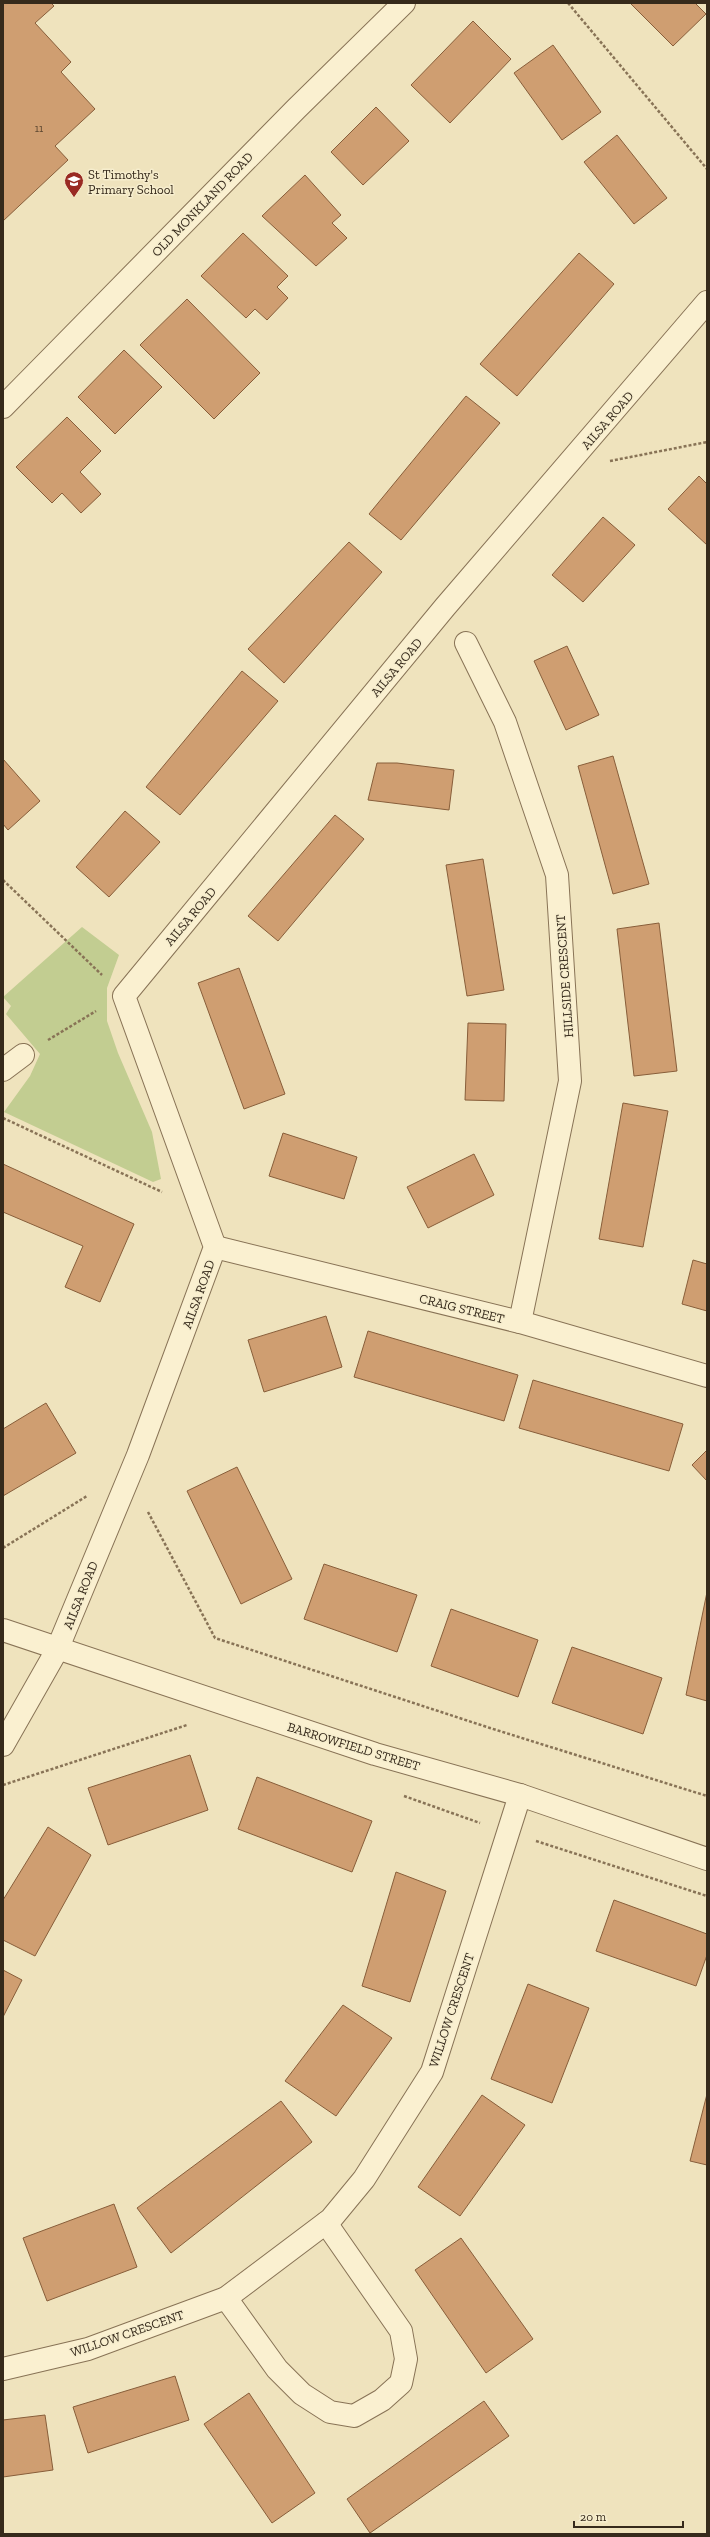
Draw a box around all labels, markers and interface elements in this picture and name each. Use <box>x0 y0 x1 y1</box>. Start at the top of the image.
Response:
house number: 11 <box>35 122 44 135</box>
street label: OLD MONKLAND ROAD <box>149 149 256 260</box>
place label: St Timothy's Primary School <box>88 167 174 197</box>
school or university icon: St Timothy's Primary School <box>63 170 85 198</box>
street label: AILSA ROAD <box>578 388 637 452</box>
street label: AILSA ROAD <box>368 635 425 700</box>
street label: AILSA ROAD <box>162 884 219 949</box>
street label: HILLSIDE CRESCENT <box>553 914 576 1038</box>
street label: AILSA ROAD <box>179 1258 218 1331</box>
street label: CRAIG STREET <box>418 1291 506 1326</box>
street label: AILSA ROAD <box>60 1559 101 1631</box>
street label: BARROWFIELD STREET <box>286 1719 422 1774</box>
street label: WILLOW CRESCENT <box>426 1951 477 2069</box>
street label: WILLOW CRESCENT <box>68 2307 186 2360</box>
scale bar <box>574 2503 683 2529</box>
text: 20 m <box>580 2510 607 2524</box>

